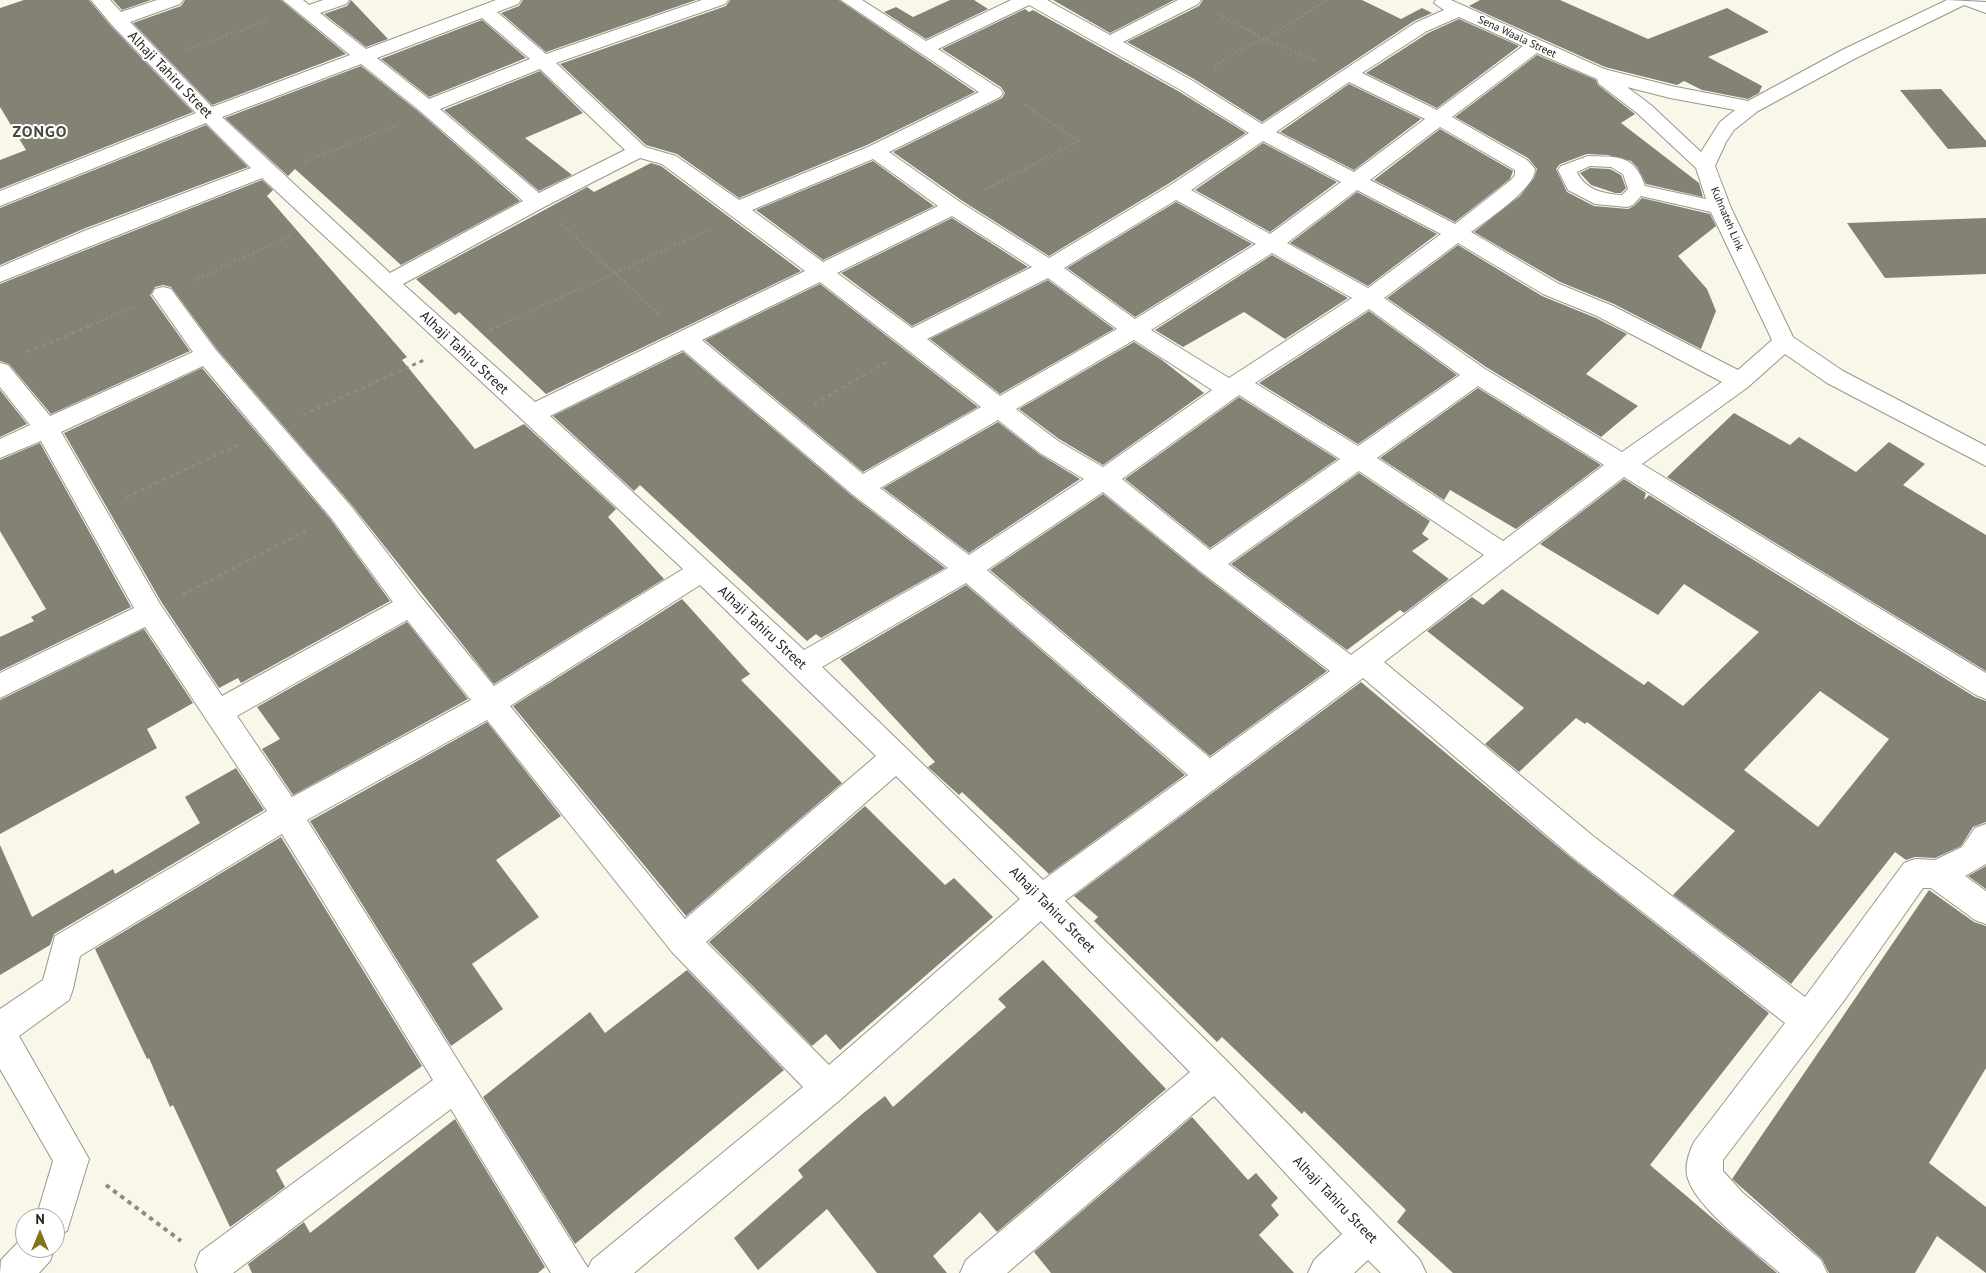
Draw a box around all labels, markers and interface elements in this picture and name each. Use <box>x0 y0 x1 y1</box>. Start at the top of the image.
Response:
street label: Sena Waala Street <box>1476 13 1558 61</box>
street label: Alhaji Tahiru Street <box>124 28 216 122</box>
district label: ZONGO <box>12 122 68 142</box>
street label: Kuhnateh Link <box>1708 185 1746 253</box>
street label: Alhaji Tahiru Street <box>416 308 512 398</box>
street label: Alhaji Tahiru Street <box>714 583 810 673</box>
street label: Alhaji Tahiru Street <box>1006 864 1098 956</box>
street label: Alhaji Tahiru Street <box>1289 1153 1381 1247</box>
north arrow <box>15 1208 65 1258</box>
text: N <box>35 1210 45 1228</box>

